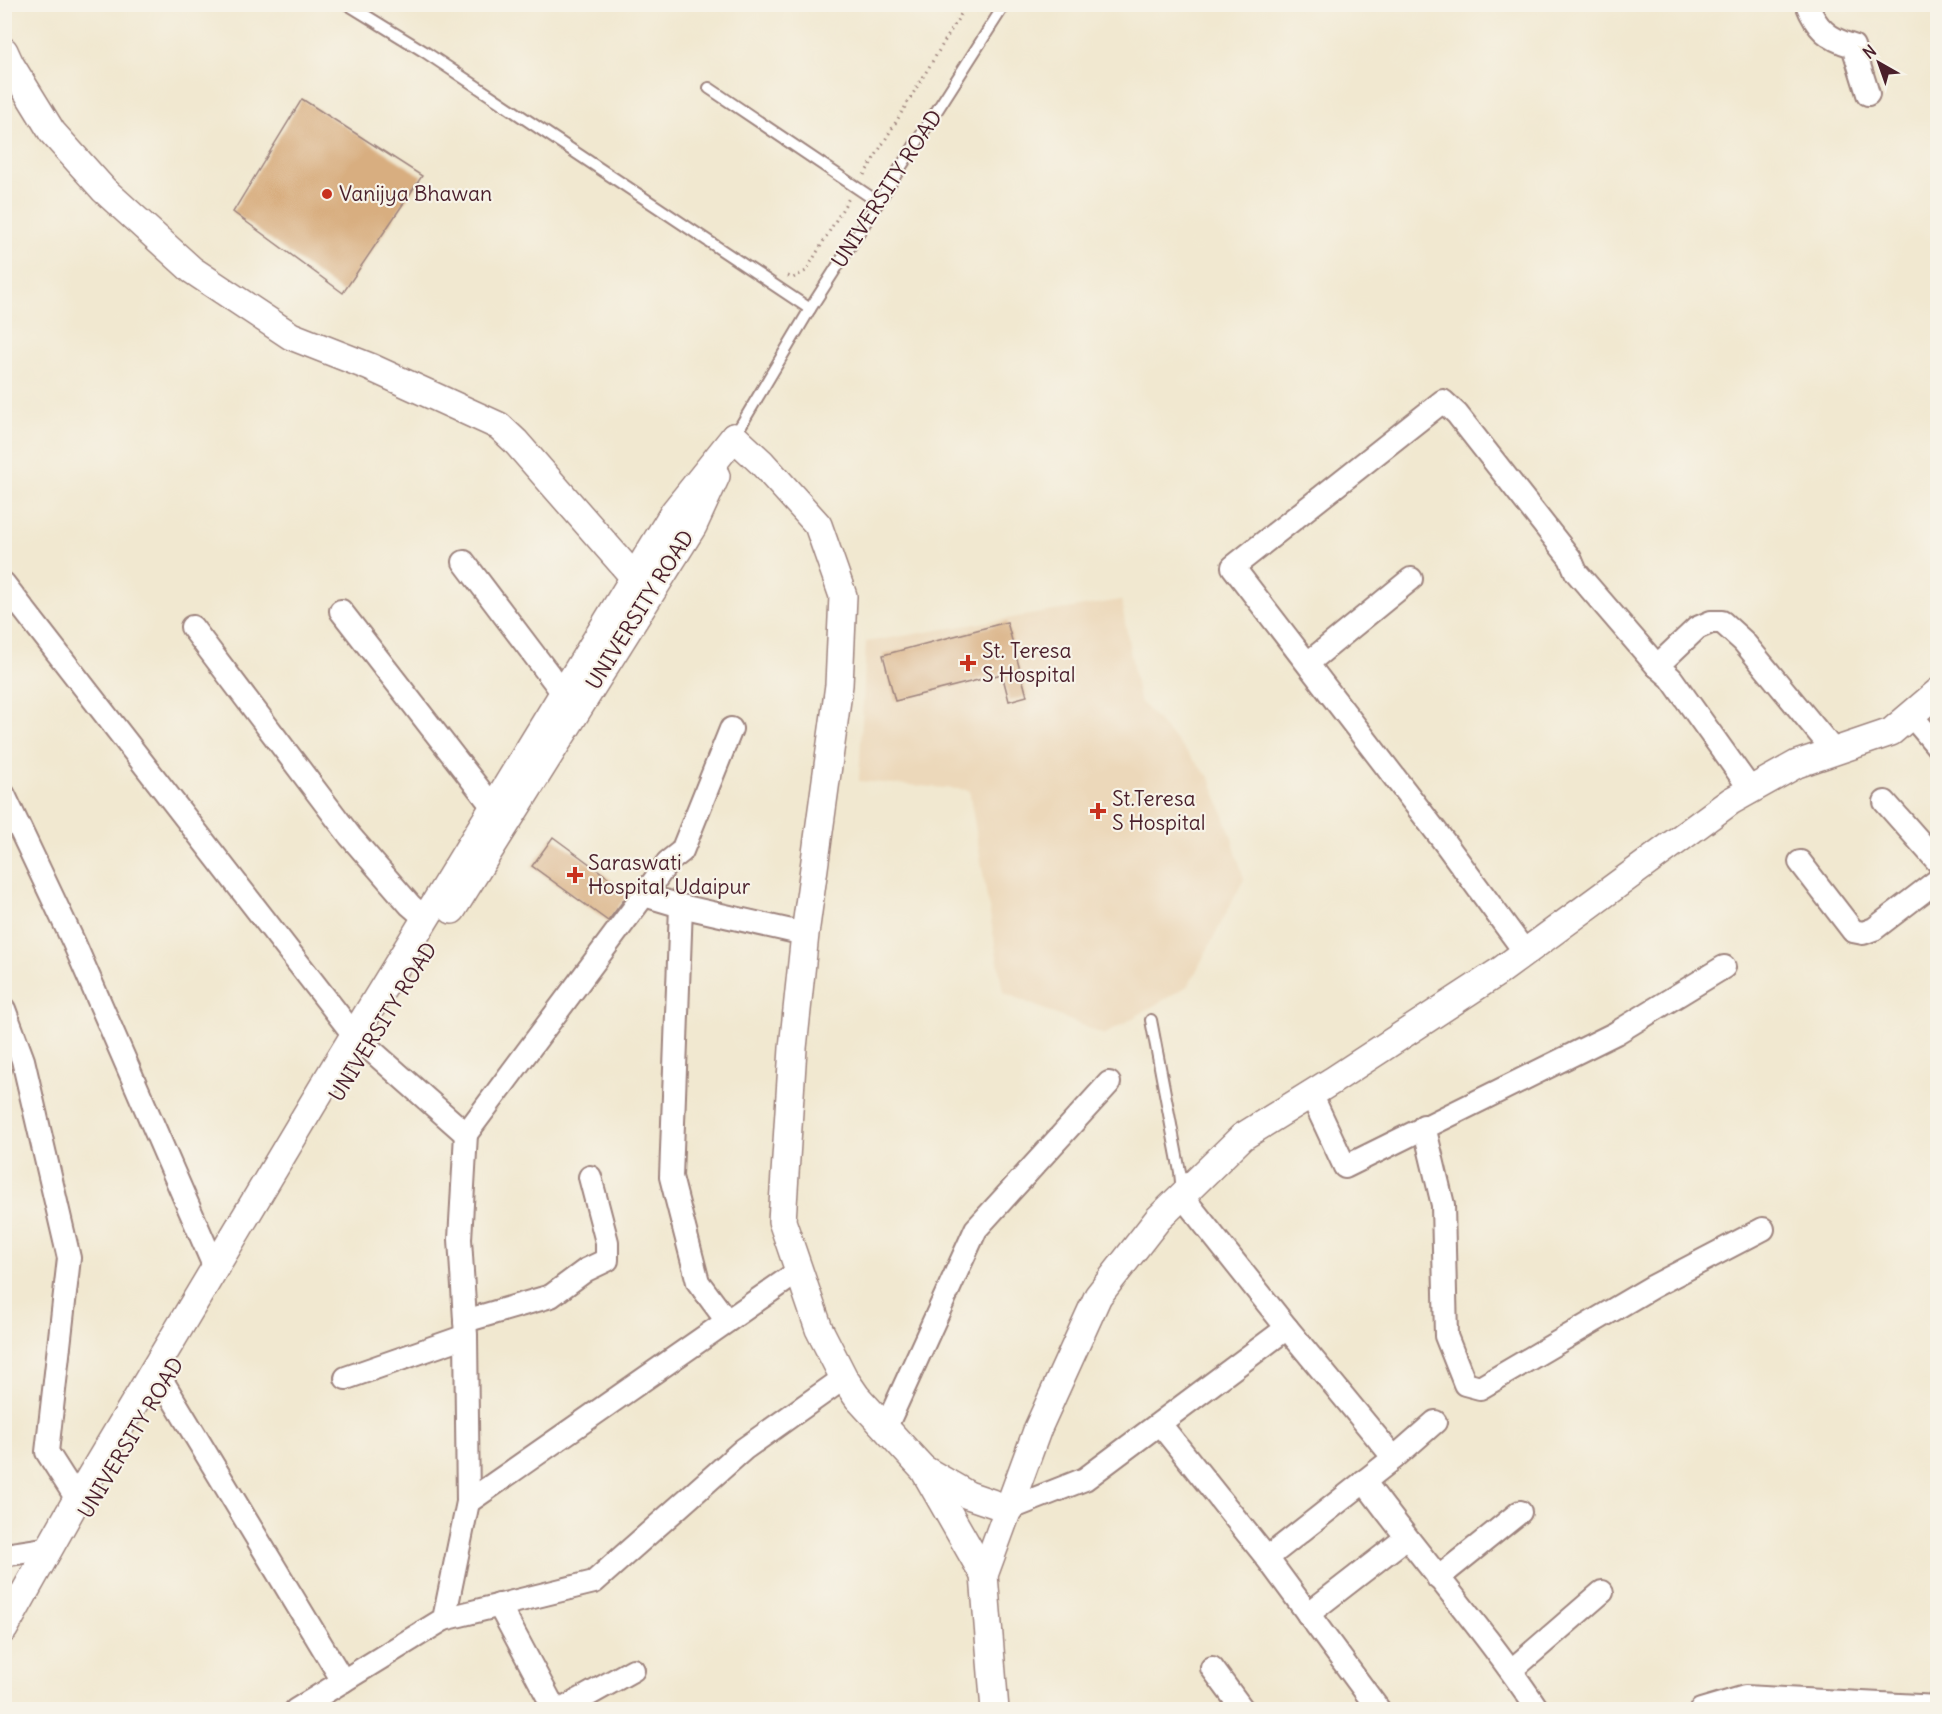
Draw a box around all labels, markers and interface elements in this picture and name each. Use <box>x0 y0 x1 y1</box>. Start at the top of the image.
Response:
north arrow <box>1849 33 1909 93</box>
text: N <box>1859 40 1880 63</box>
street label: UNIVERSITY ROAD <box>825 105 948 273</box>
place label: Vanijya Bhawan <box>339 180 492 207</box>
marker: Vanijya Bhawan <box>320 187 334 201</box>
street label: UNIVERSITY ROAD <box>580 525 700 695</box>
place label: St. Teresa S Hospital <box>982 637 1076 688</box>
marker: St. Teresa S Hospital <box>959 654 977 672</box>
place label: St.Teresa S Hospital <box>1112 785 1206 836</box>
marker: St.Teresa S Hospital <box>1089 802 1107 820</box>
place label: Saraswati Hospital, Udaipur <box>588 849 751 900</box>
marker: Saraswati Hospital, Udaipur <box>566 866 584 884</box>
street label: UNIVERSITY ROAD <box>323 937 443 1107</box>
street label: UNIVERSITY ROAD <box>72 1352 189 1523</box>

